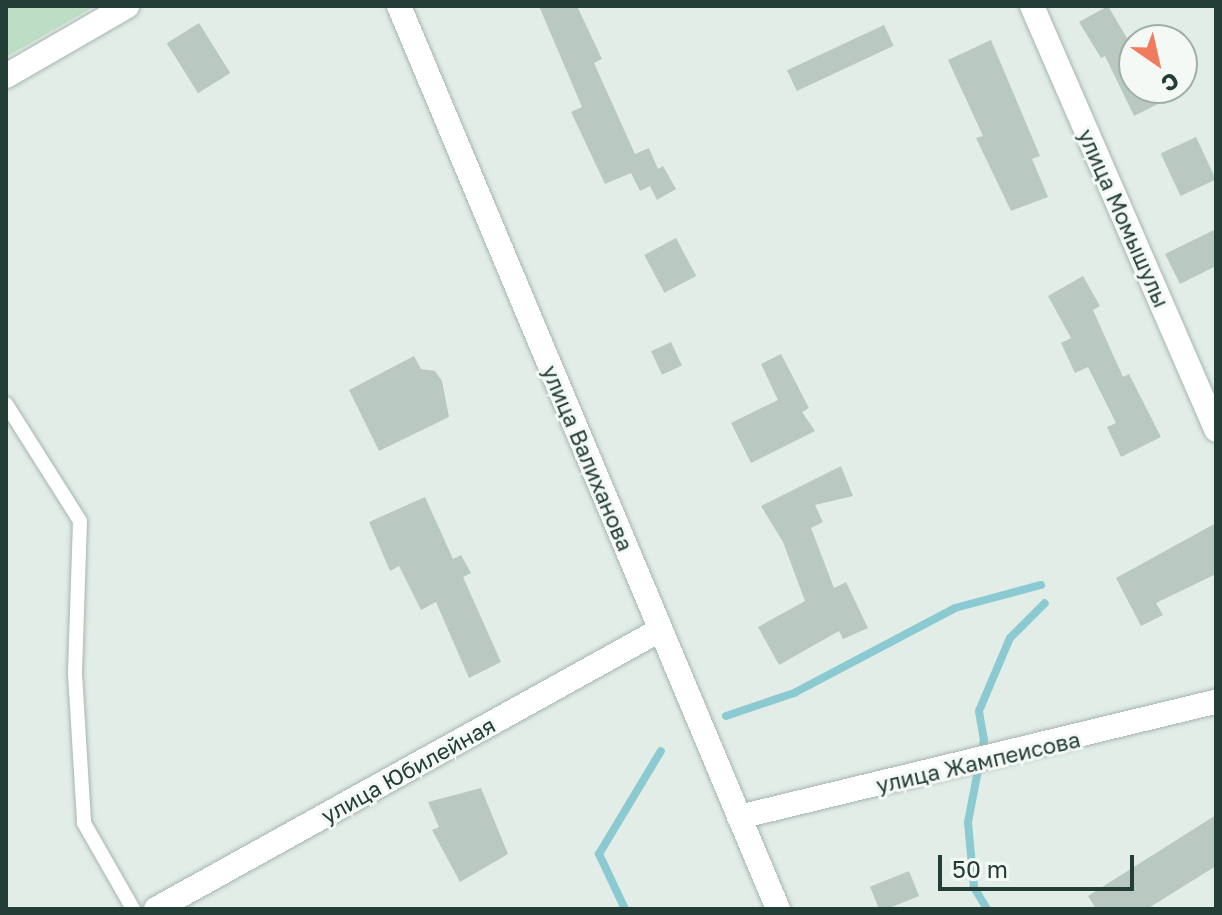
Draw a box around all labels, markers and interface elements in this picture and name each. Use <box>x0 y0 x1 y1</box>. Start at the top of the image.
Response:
north arrow <box>1118 24 1198 104</box>
text: С <box>1157 67 1185 98</box>
street label: улица Момышулы <box>1073 125 1175 311</box>
street label: улица Валиханова <box>537 361 639 555</box>
street label: улица Юбилейная <box>316 711 500 829</box>
street label: улица Жампеисова <box>873 726 1083 798</box>
scale bar <box>942 839 1138 889</box>
text: 50 m <box>952 854 1008 883</box>

